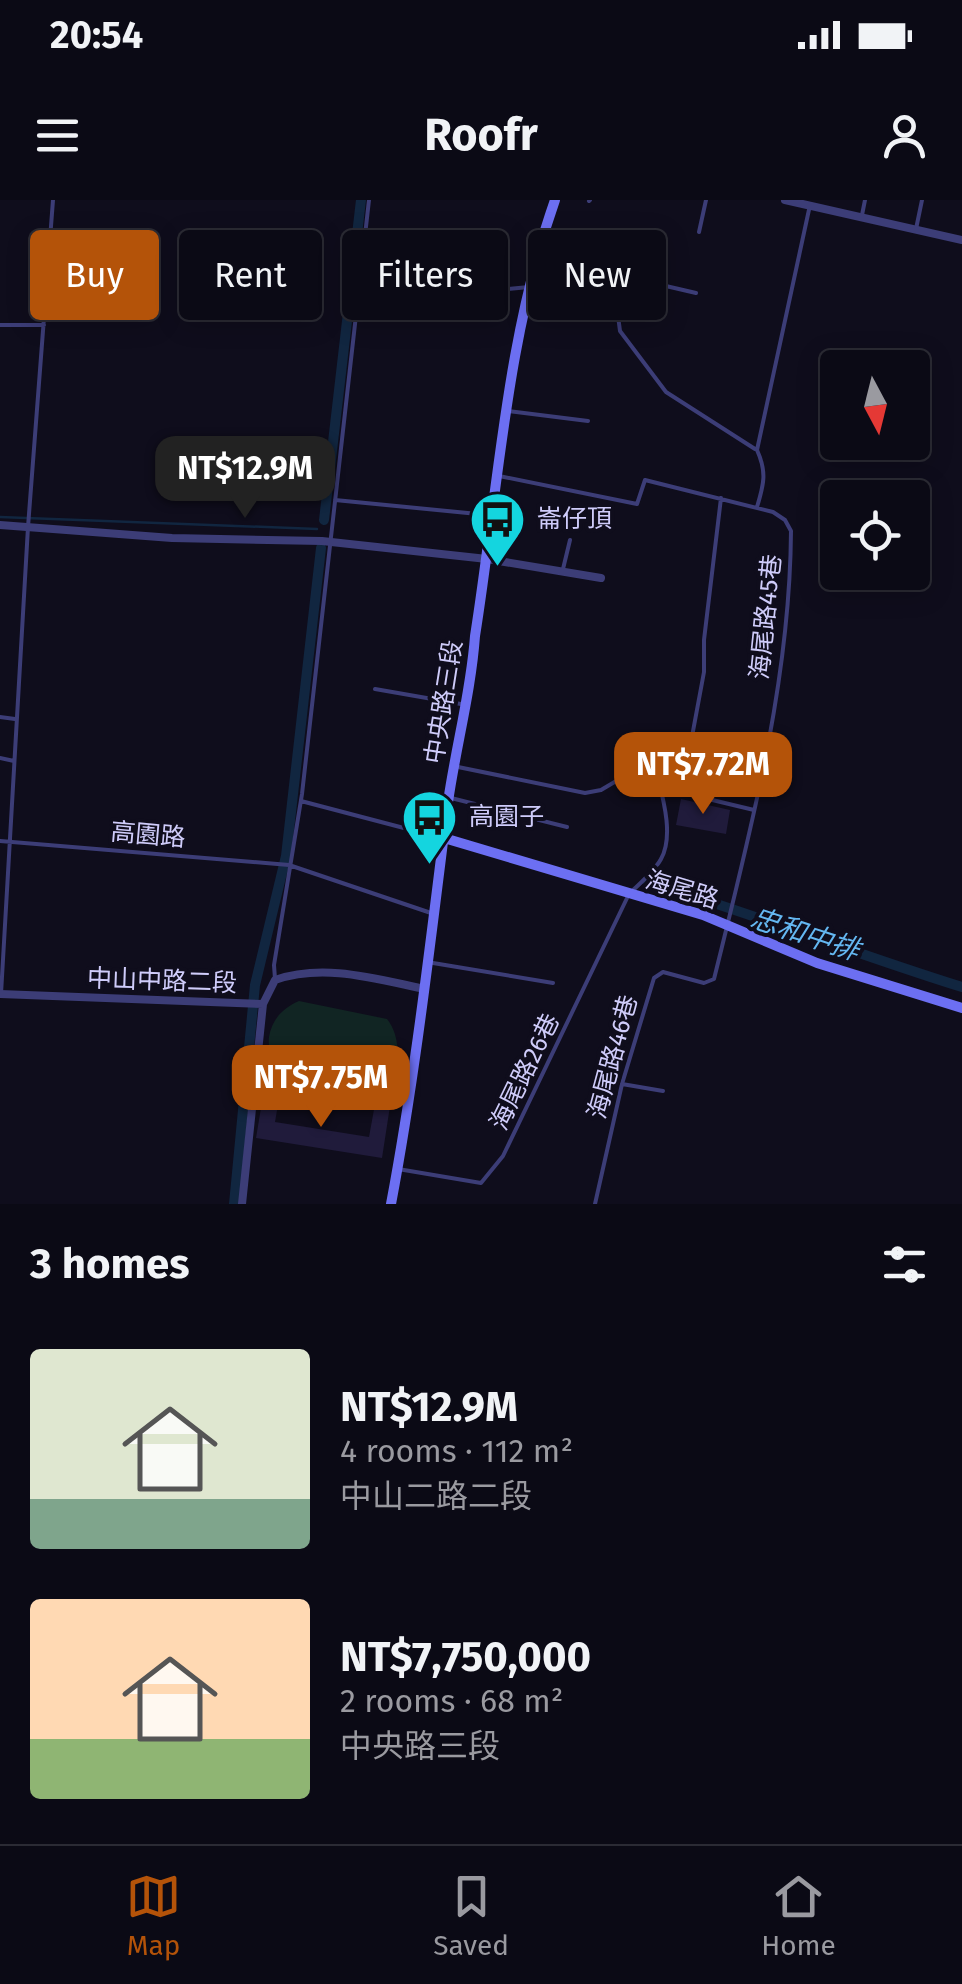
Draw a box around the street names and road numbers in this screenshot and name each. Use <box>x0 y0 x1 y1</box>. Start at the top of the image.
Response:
street label: 海尾路45巷 <box>745 553 787 681</box>
street label: 中央路三段 <box>419 638 469 766</box>
street label: 高園路 <box>109 817 187 853</box>
street label: 海尾路 <box>642 865 722 915</box>
street label: 中山中路二段 <box>87 963 237 999</box>
street label: 海尾路46巷 <box>582 992 644 1122</box>
street label: 海尾路26巷 <box>484 1009 566 1135</box>

